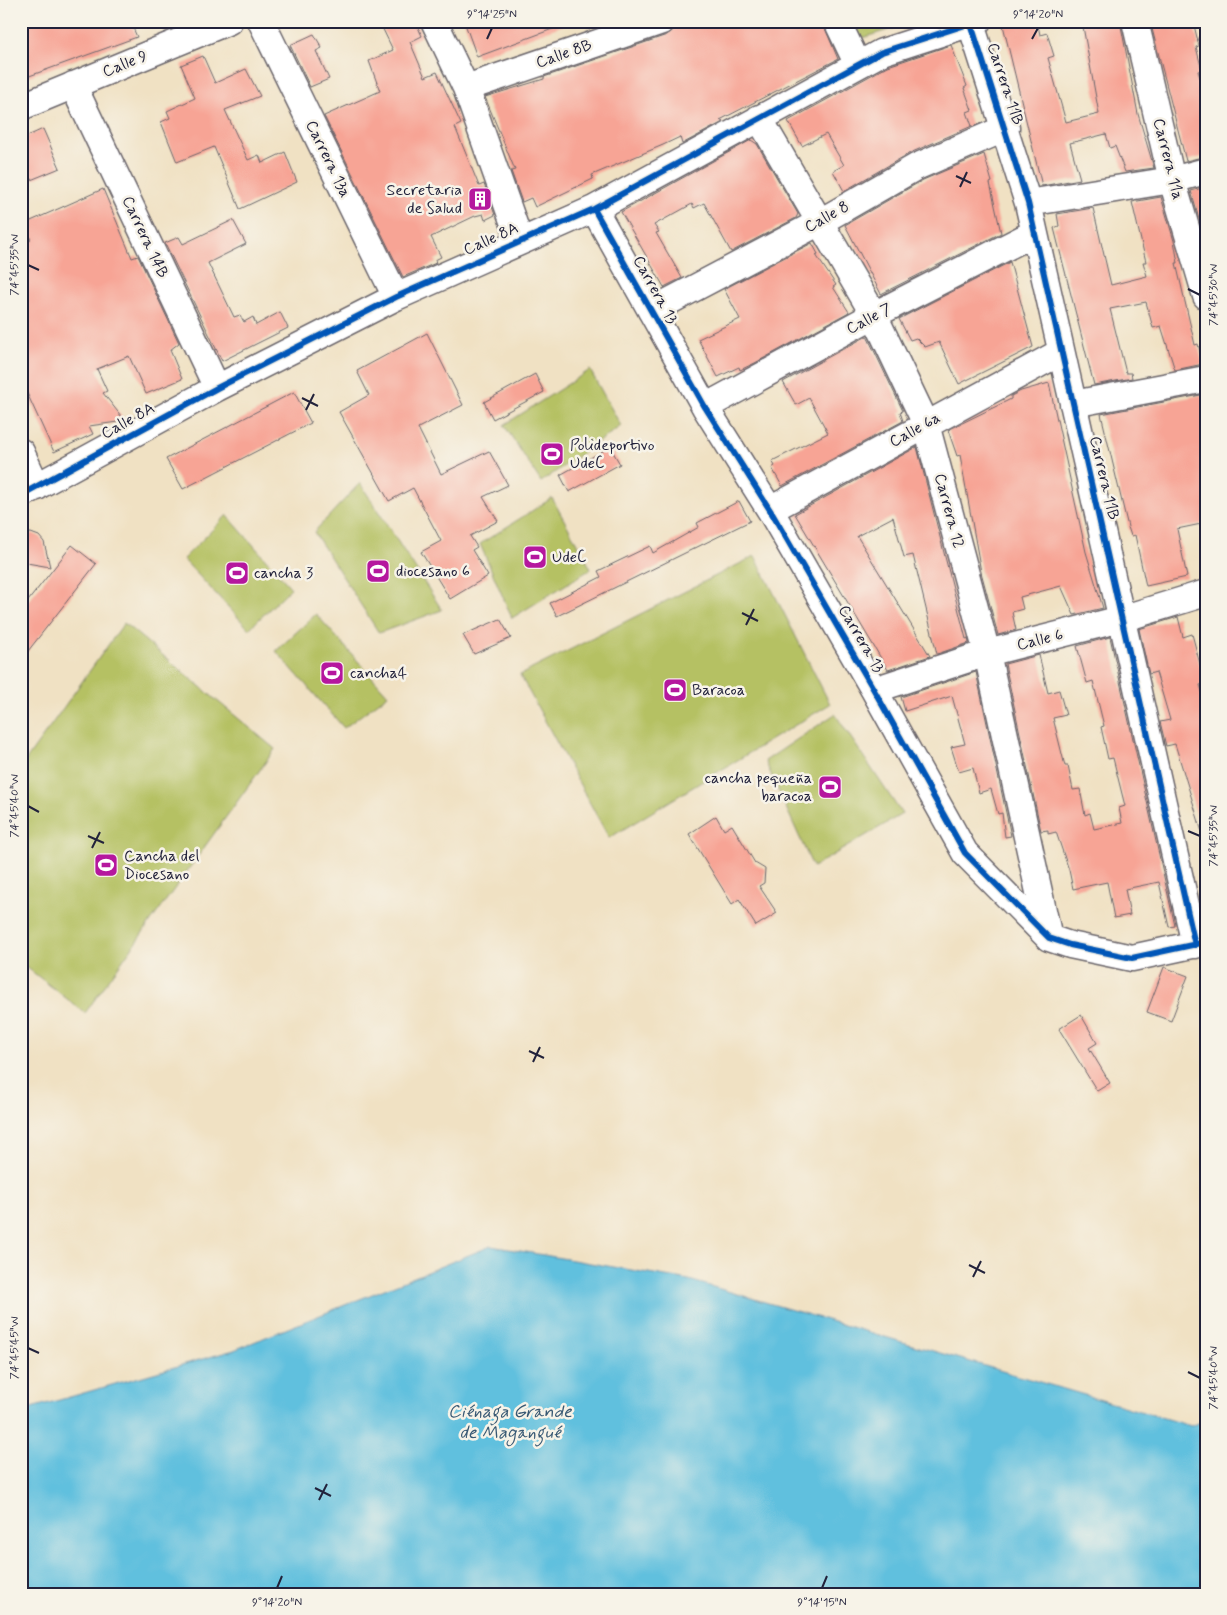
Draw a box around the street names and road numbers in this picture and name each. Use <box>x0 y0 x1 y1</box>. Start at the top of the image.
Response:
street label: Calle 8B <box>533 35 595 73</box>
street label: Carrera 11B <box>982 40 1028 128</box>
street label: Calle 9 <box>99 45 151 82</box>
street label: Carrera 11a <box>1148 116 1188 202</box>
street label: Carrera 13a <box>300 117 356 201</box>
street label: Carrera 14B <box>117 193 173 281</box>
street label: Calle 8 <box>801 196 853 238</box>
street label: Calle 8A <box>460 218 522 260</box>
street label: Carrera 13 <box>628 252 682 328</box>
street label: Calle 7 <box>843 298 896 340</box>
street label: Calle 8A <box>97 398 159 444</box>
street label: Calle 6a <box>886 407 944 453</box>
street label: Carrera 11B <box>1084 434 1124 522</box>
street label: Carrera 12 <box>929 471 969 551</box>
street label: Carrera 13 <box>833 601 889 677</box>
street label: Calle 6 <box>1015 624 1065 656</box>

